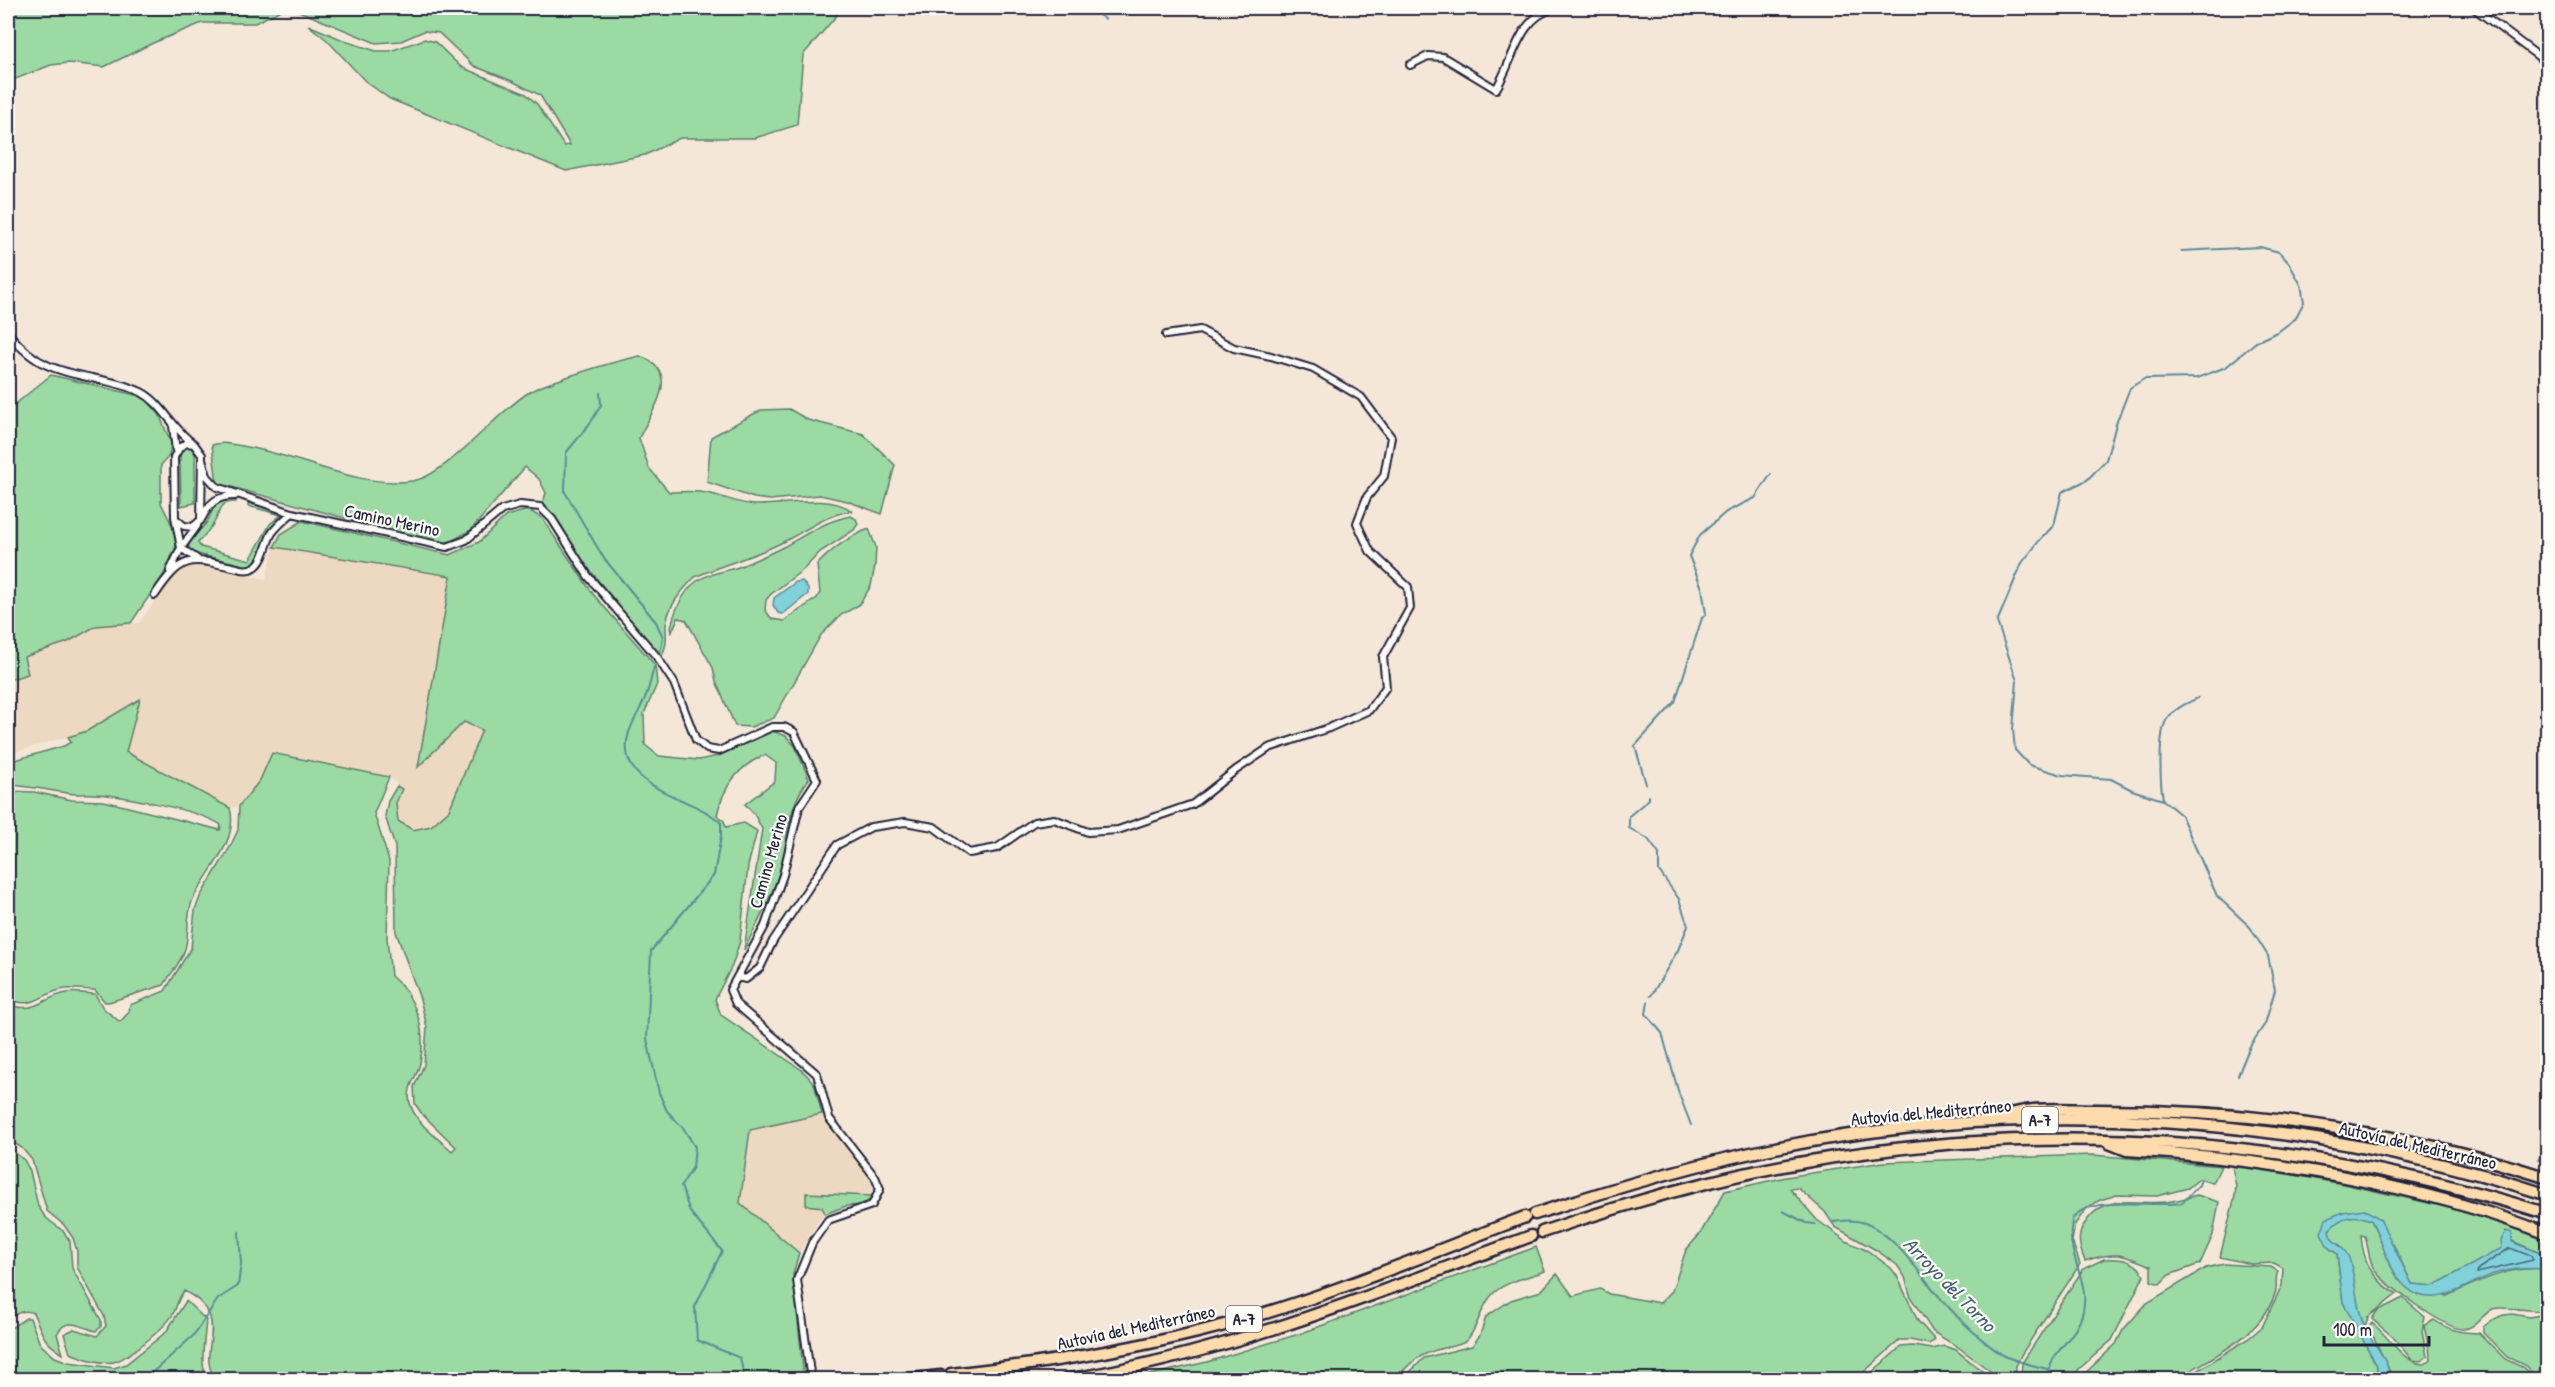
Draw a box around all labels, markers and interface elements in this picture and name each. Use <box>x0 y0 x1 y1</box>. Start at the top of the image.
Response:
street label: Camino Merino <box>342 498 442 542</box>
street label: Camino Merino <box>743 811 793 911</box>
street label: Autovía del Mediterráneo <box>1850 1093 2012 1131</box>
road number: A-7 <box>2022 1107 2058 1133</box>
street label: Autovía del Mediterráneo <box>2337 1115 2499 1175</box>
water label: Arroyo del Torno <box>1897 1231 2004 1339</box>
street label: Autovía del Mediterráneo <box>1055 1298 1217 1356</box>
road number: A-7 <box>1226 1306 1262 1332</box>
scale bar <box>2324 1309 2429 1347</box>
text: 100 m <box>2333 1317 2372 1342</box>

